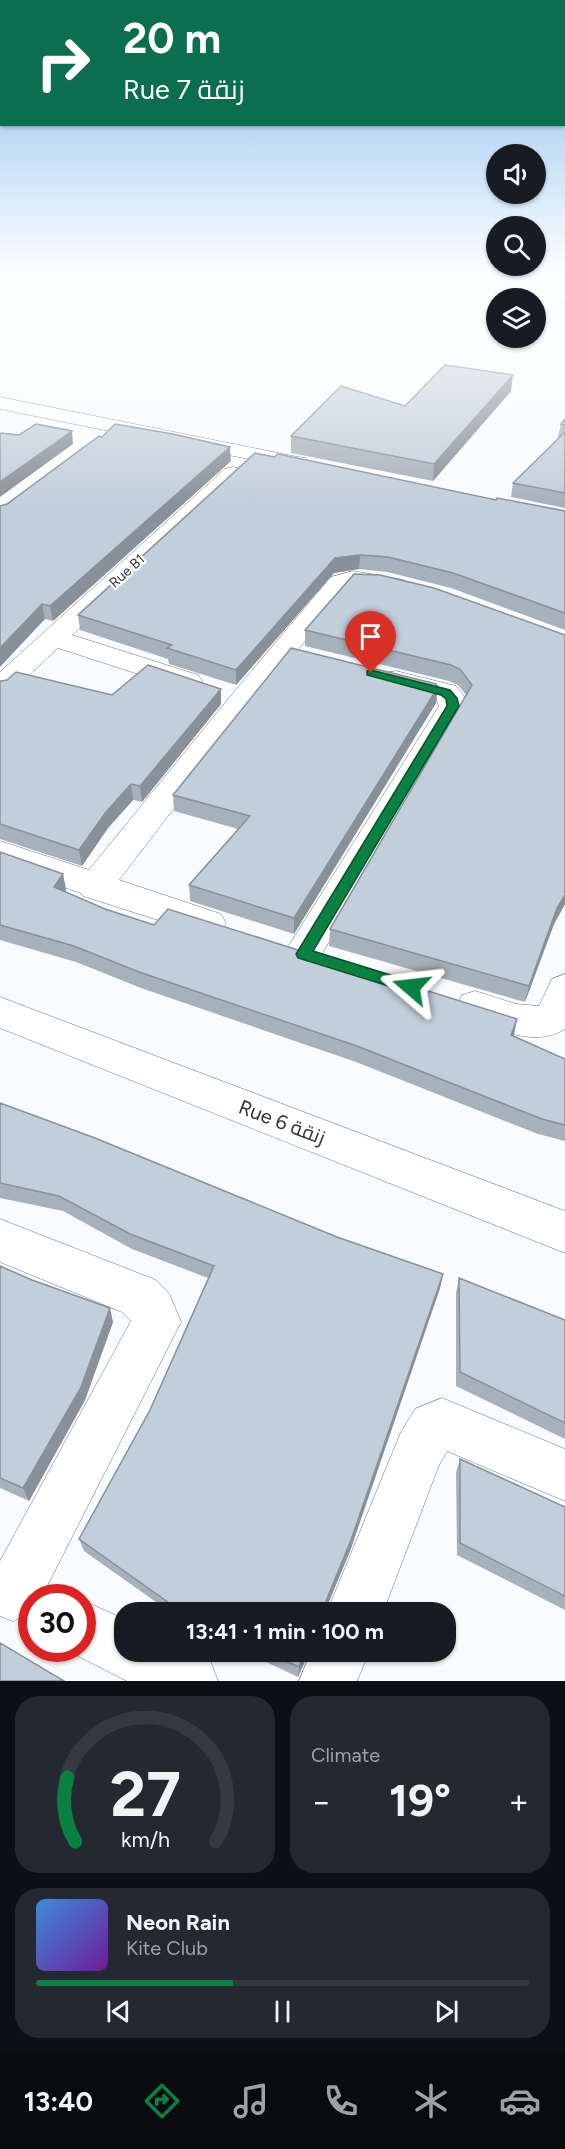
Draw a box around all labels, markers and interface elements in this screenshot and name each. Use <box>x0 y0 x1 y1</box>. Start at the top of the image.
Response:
text: 20 m <box>123 13 221 64</box>
icon: right <box>24 24 102 102</box>
text: Rue 7 زنقة <box>123 73 245 106</box>
map controls <box>486 144 546 348</box>
button: sound <box>486 144 546 204</box>
button: search <box>486 216 546 276</box>
button: layers <box>486 288 546 348</box>
street label: Rue B1 <box>106 551 148 591</box>
pin <box>345 611 396 673</box>
icon: arrive <box>354 620 387 653</box>
position arrow <box>379 955 443 1019</box>
street label: Rue 6 زنقة <box>235 1095 329 1149</box>
speed limit sign: 30 <box>18 1584 96 1662</box>
text: 13:41 · 1 min · 100 m <box>186 1618 384 1645</box>
text: Climate <box>311 1743 380 1767</box>
text: 27 <box>110 1757 180 1832</box>
text: 19° <box>389 1773 451 1827</box>
text: − <box>311 1782 332 1821</box>
text: + <box>508 1782 529 1821</box>
text: km/h <box>121 1827 169 1852</box>
text: Neon Rain <box>126 1909 230 1936</box>
text: Kite Club <box>126 1936 208 1960</box>
icon: previous <box>102 1995 135 2028</box>
icon: pause <box>266 1995 299 2028</box>
icon: next <box>430 1995 463 2028</box>
icon: directions <box>141 2080 183 2122</box>
icon: music <box>230 2080 272 2122</box>
icon: phone <box>320 2080 362 2122</box>
icon: climate <box>410 2080 452 2122</box>
icon: car <box>499 2080 541 2122</box>
text: 13:40 <box>24 2085 93 2118</box>

